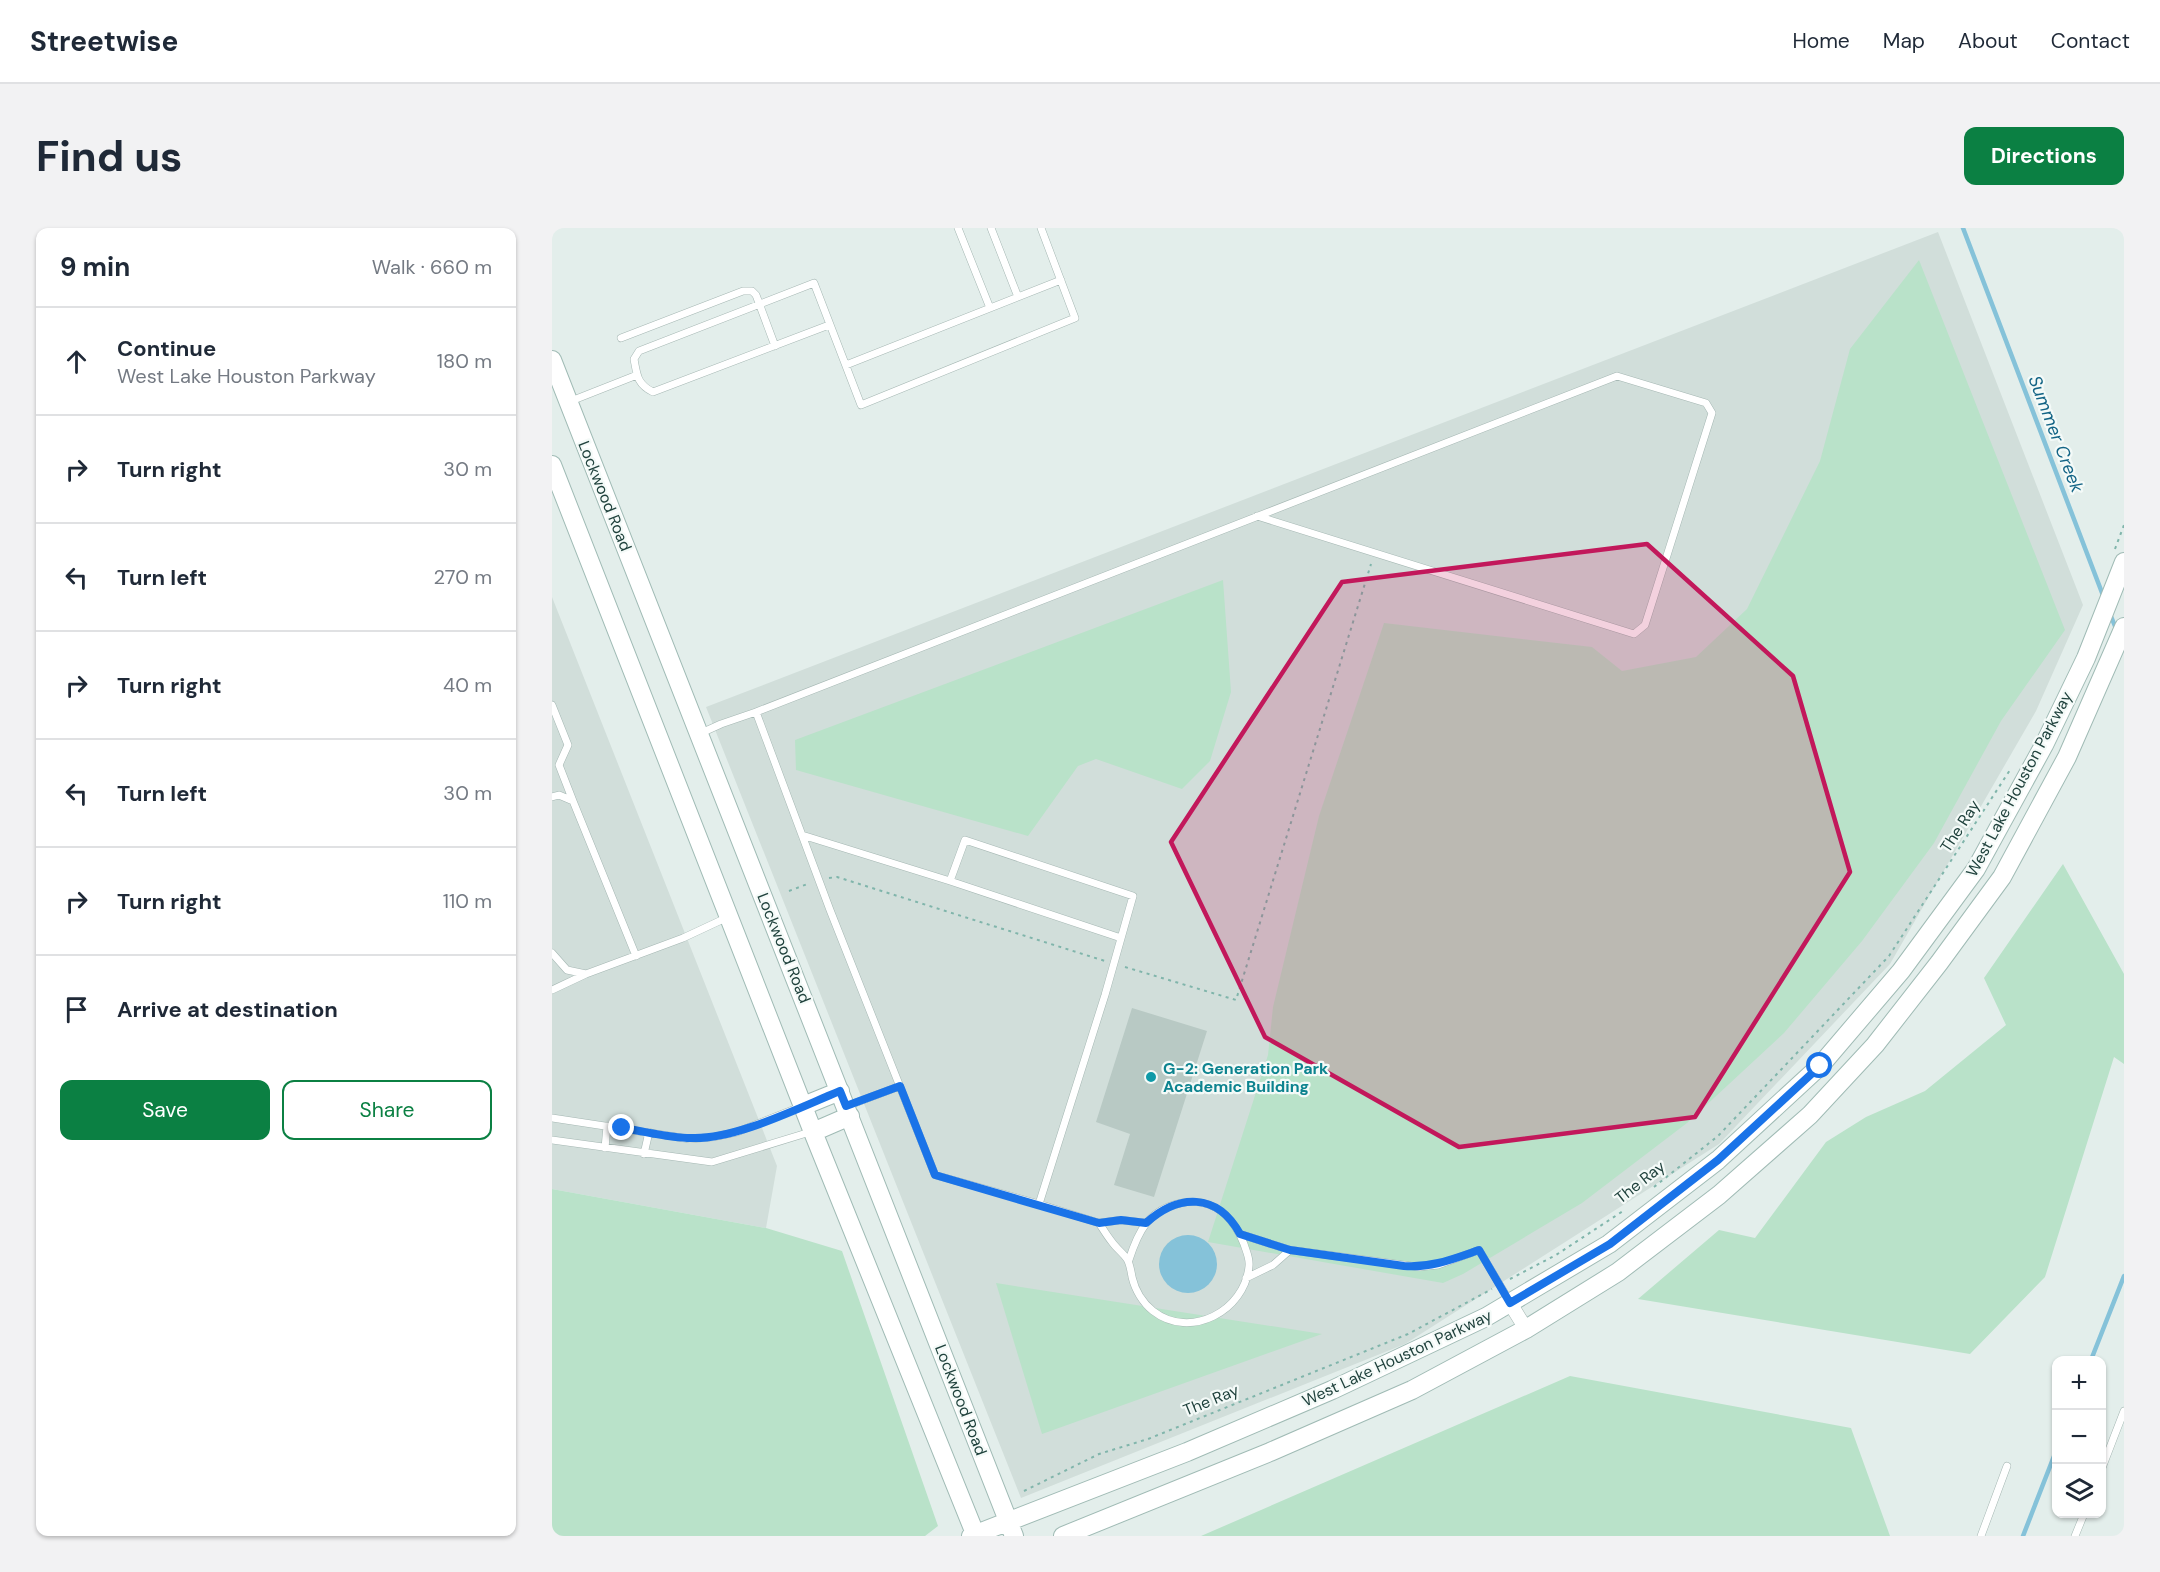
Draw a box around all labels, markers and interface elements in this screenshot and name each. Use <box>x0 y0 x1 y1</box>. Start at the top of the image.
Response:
text: Streetwise <box>30 23 178 60</box>
text: Home <box>1792 27 1850 55</box>
text: Map <box>1883 27 1925 55</box>
text: About <box>1958 27 2018 55</box>
text: Contact <box>2051 27 2130 55</box>
button: Directions <box>1964 127 2124 185</box>
text: Find us <box>36 129 182 184</box>
text: 9 min <box>60 250 130 284</box>
text: Walk · 660 m <box>372 254 492 280</box>
text: Continue <box>117 334 216 363</box>
icon: ahead <box>60 345 93 378</box>
text: 180 m <box>437 348 492 374</box>
text: West Lake Houston Parkway <box>117 363 376 389</box>
water label: Summer Creek <box>2023 372 2090 497</box>
street label: Lockwood Road <box>573 438 637 554</box>
icon: right <box>60 453 93 486</box>
text: Turn right <box>117 455 222 484</box>
text: 30 m <box>443 456 492 482</box>
icon: left <box>60 561 93 594</box>
text: Turn left <box>117 563 207 592</box>
text: 270 m <box>434 564 492 590</box>
icon: right <box>60 669 93 702</box>
text: Turn right <box>117 671 222 700</box>
text: 40 m <box>443 672 492 698</box>
street label: West Lake Houston Parkway <box>1961 688 2077 880</box>
icon: left <box>60 777 93 810</box>
text: Turn left <box>117 779 207 808</box>
text: 30 m <box>443 780 492 806</box>
street label: The Ray <box>1935 796 1985 856</box>
icon: right <box>60 885 93 918</box>
text: Turn right <box>117 887 222 916</box>
text: 110 m <box>443 888 492 914</box>
street label: Lockwood Road <box>752 890 816 1006</box>
icon: arrive <box>60 993 93 1026</box>
text: Arrive at destination <box>117 995 338 1024</box>
route start <box>1806 1052 1832 1078</box>
place label: G-2: Generation Park Academic Building <box>1163 1058 1329 1097</box>
marker: G-2: Generation Park Academic Building <box>1144 1070 1158 1084</box>
button: Save <box>60 1080 270 1140</box>
button: Share <box>282 1080 492 1140</box>
route end <box>608 1114 634 1140</box>
street label: The Ray <box>1611 1156 1669 1208</box>
street label: West Lake Houston Parkway <box>1299 1305 1495 1411</box>
street label: Lockwood Road <box>930 1342 992 1458</box>
map controls <box>2052 1356 2106 1518</box>
button: + <box>2052 1356 2106 1410</box>
street label: The Ray <box>1180 1379 1242 1421</box>
button: − <box>2052 1410 2106 1464</box>
button: layers <box>2052 1464 2106 1518</box>

